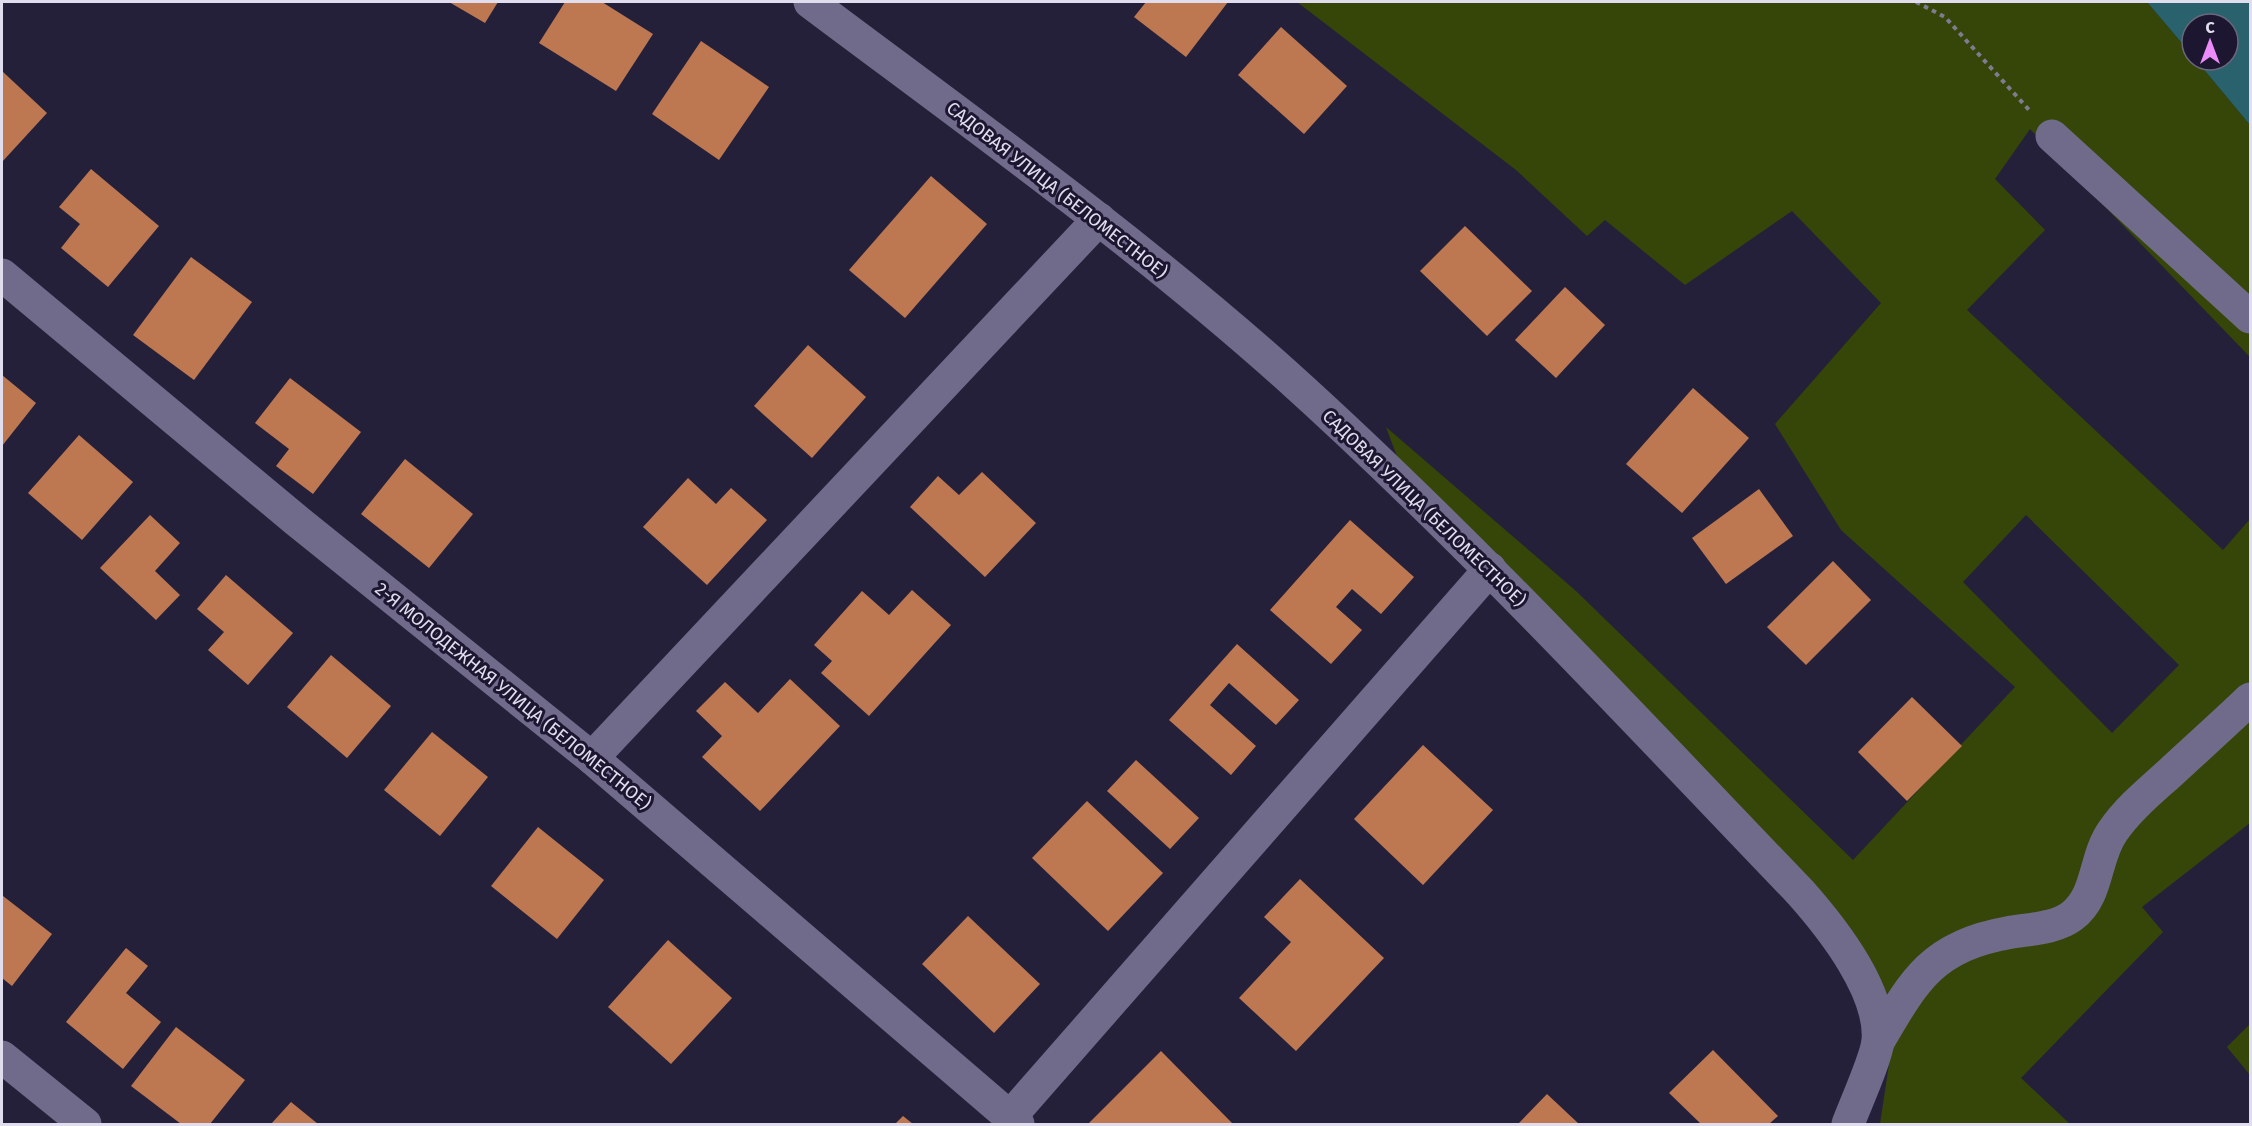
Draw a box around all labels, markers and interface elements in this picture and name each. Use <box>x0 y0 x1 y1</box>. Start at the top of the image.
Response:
north arrow <box>2180 12 2240 72</box>
text: С <box>2205 18 2215 37</box>
street label: САДОВАЯ УЛИЦА (БЕЛОМЕСТНОЕ) <box>942 97 1172 283</box>
street label: САДОВАЯ УЛИЦА (БЕЛОМЕСТНОЕ) <box>1318 405 1530 611</box>
street label: 2-Я МОЛОДЕЖНАЯ УЛИЦА (БЕЛОМЕСТНОЕ) <box>371 578 656 814</box>

